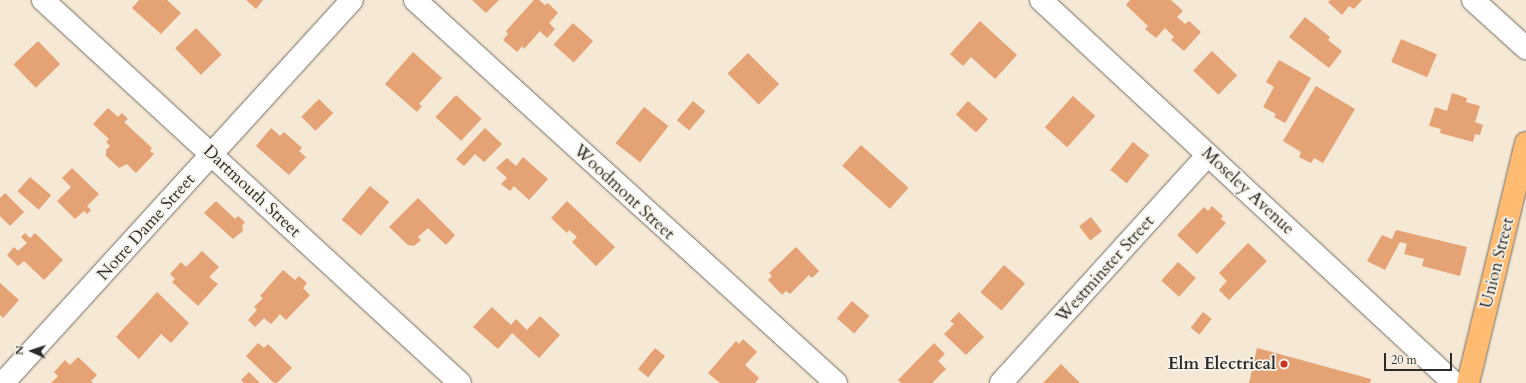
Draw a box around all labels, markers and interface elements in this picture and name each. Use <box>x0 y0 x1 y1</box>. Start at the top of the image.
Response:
street label: Woodmont Street <box>569 140 679 244</box>
street label: Dartmouth Street <box>199 141 305 241</box>
street label: Moseley Avenue <box>1197 143 1299 239</box>
street label: Notre Dame Street <box>93 170 199 284</box>
street label: Westminster Street <box>1052 211 1158 327</box>
street label: Union Street <box>1476 216 1518 310</box>
north arrow <box>12 331 52 371</box>
text: N <box>12 345 27 356</box>
scale bar <box>1386 345 1454 371</box>
text: 20 m <box>1391 352 1417 368</box>
place label: Elm Electrical <box>1168 354 1276 374</box>
marker: Elm Electrical <box>1279 359 1289 369</box>

